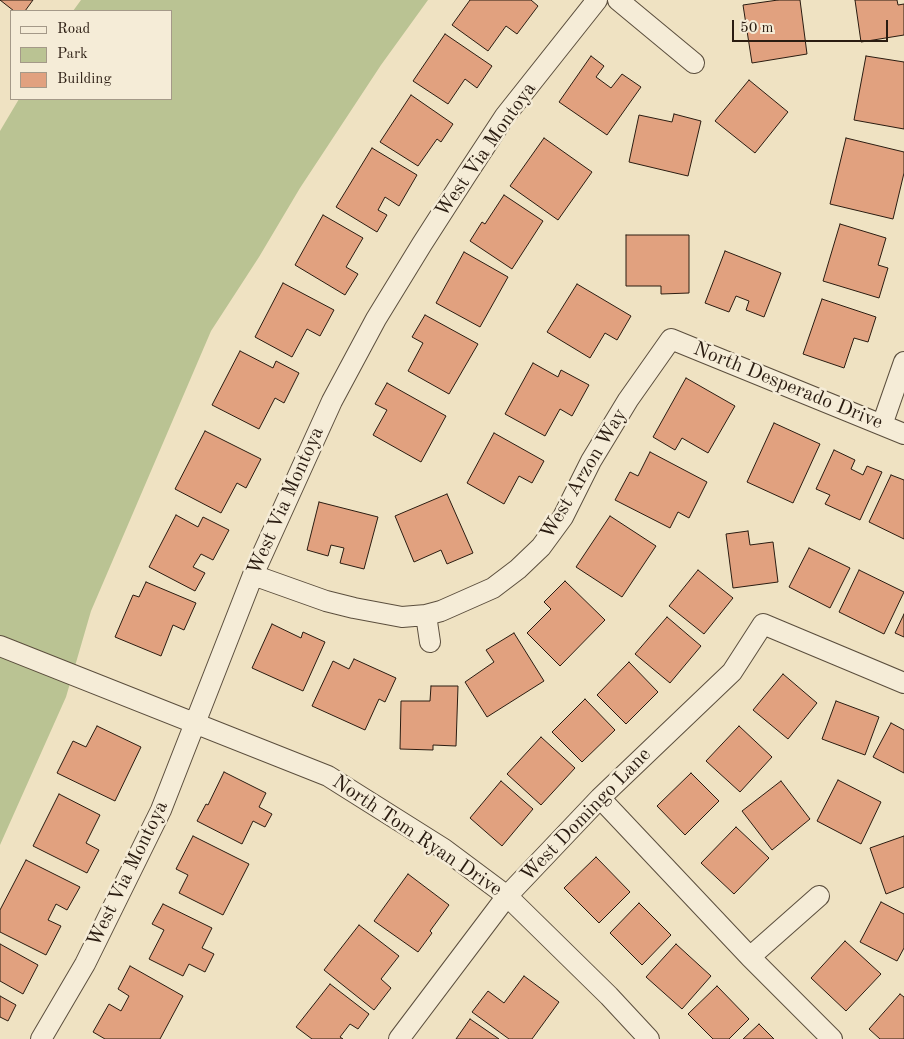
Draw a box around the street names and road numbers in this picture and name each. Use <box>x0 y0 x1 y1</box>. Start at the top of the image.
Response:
street label: West Via Montoya <box>430 78 542 222</box>
street label: North Desperado Drive <box>690 337 886 435</box>
street label: West Arzon Way <box>535 404 633 544</box>
street label: West Via Montoya <box>243 423 329 579</box>
street label: West Domingo Lane <box>516 743 656 887</box>
street label: North Tom Ryan Drive <box>327 770 507 902</box>
street label: West Via Montoya <box>82 797 174 951</box>

